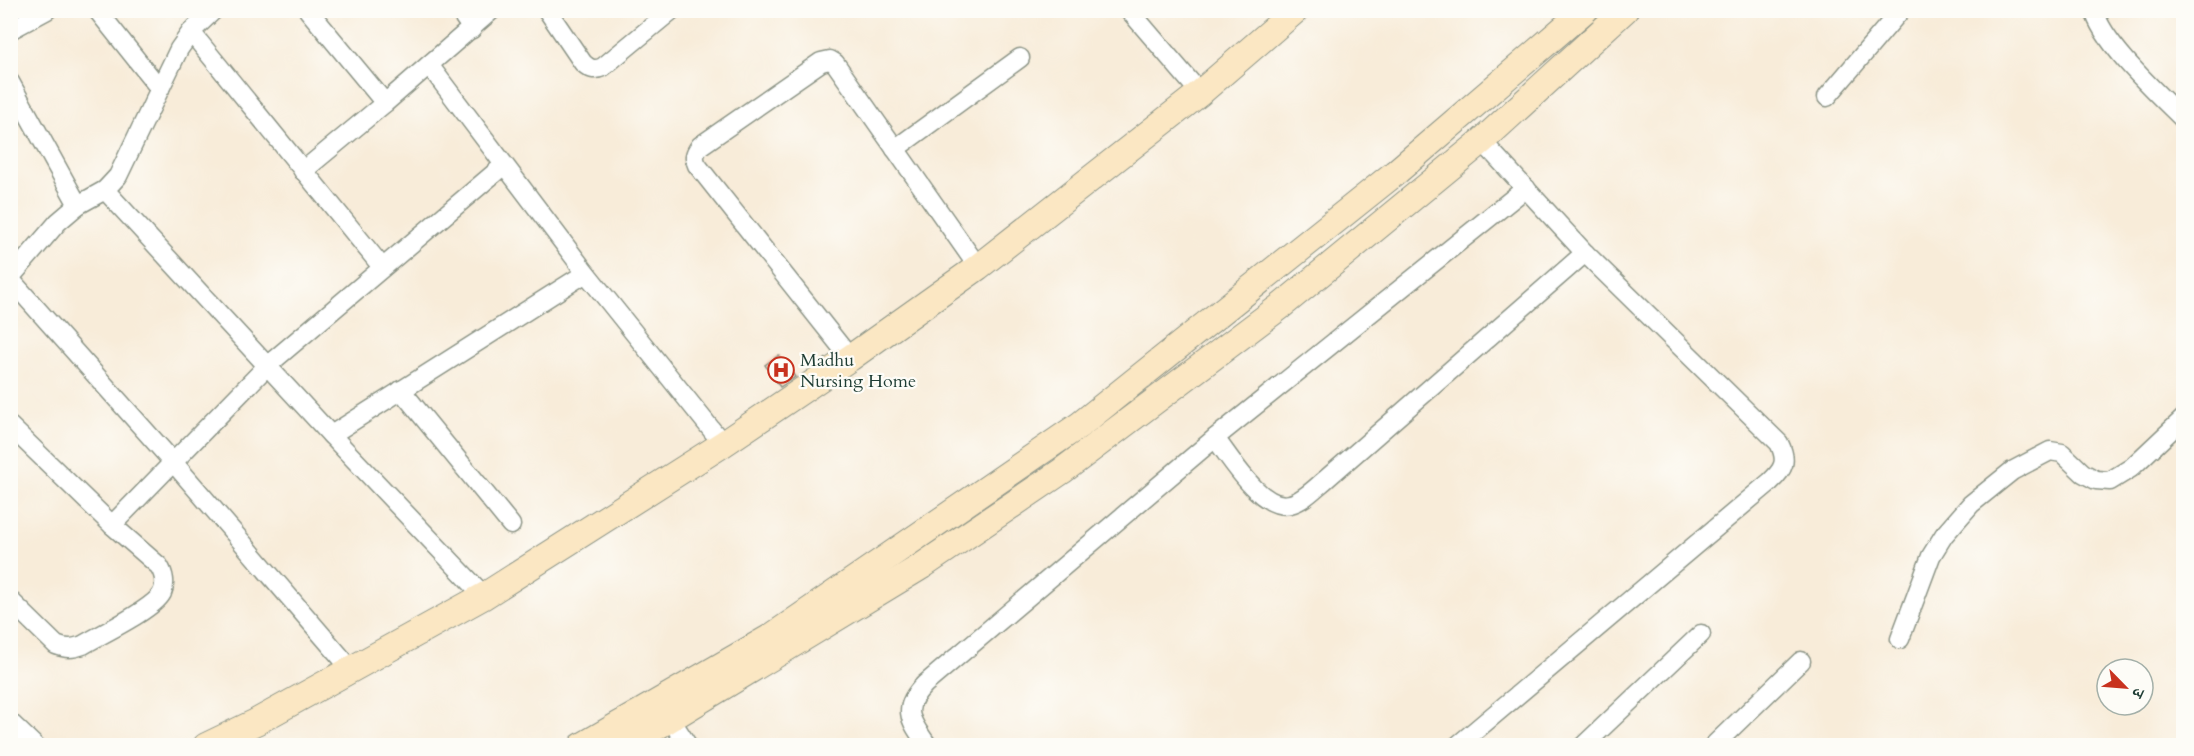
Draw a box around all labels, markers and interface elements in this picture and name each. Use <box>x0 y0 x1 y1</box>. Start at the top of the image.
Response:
place label: Madhu Nursing Home <box>800 348 916 394</box>
hospital icon: Madhu Nursing Home <box>766 355 796 385</box>
north arrow <box>2095 657 2155 717</box>
text: उ <box>2125 684 2150 703</box>

